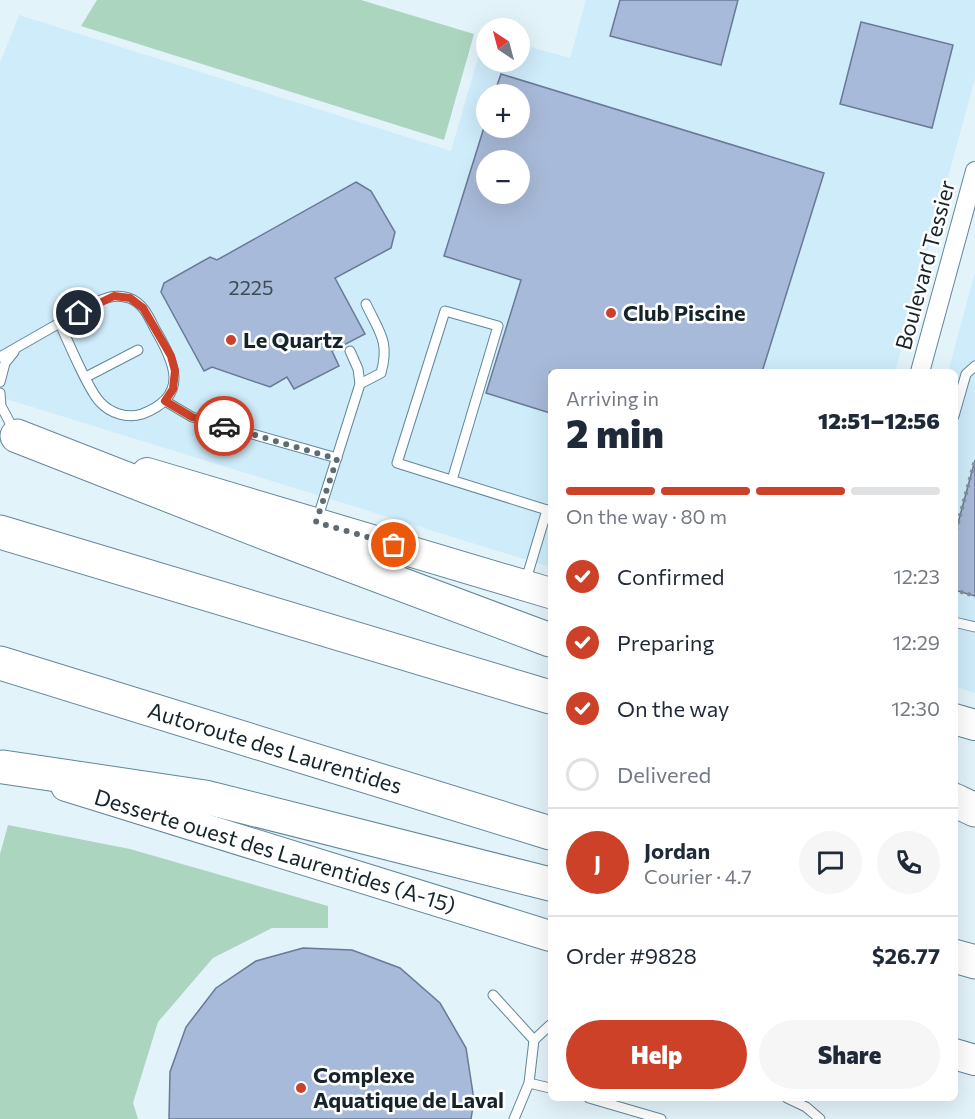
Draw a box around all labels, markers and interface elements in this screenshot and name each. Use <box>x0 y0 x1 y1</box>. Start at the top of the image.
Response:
north arrow <box>476 18 530 72</box>
map controls <box>476 18 530 204</box>
button: + <box>476 84 530 138</box>
button: − <box>476 150 530 204</box>
street label: Boulevard Tessier <box>889 177 960 353</box>
house number: 2225 <box>229 275 273 299</box>
pin <box>53 287 104 338</box>
icon: home <box>62 296 95 329</box>
place label: Club Piscine <box>623 299 746 326</box>
marker: Club Piscine <box>604 306 618 320</box>
place label: Le Quartz <box>243 326 343 353</box>
marker: Le Quartz <box>224 333 238 347</box>
text: Arriving in <box>566 386 659 410</box>
courier <box>194 396 254 456</box>
text: 12:51–12:56 <box>818 407 940 434</box>
text: 2 min <box>566 408 664 456</box>
icon: car <box>208 410 241 443</box>
text: On the way · 80 m <box>566 504 727 528</box>
pin <box>368 519 419 570</box>
icon: bag <box>377 528 410 561</box>
icon: check <box>566 560 599 593</box>
text: Confirmed <box>617 563 724 590</box>
text: 12:23 <box>893 564 940 588</box>
icon: check <box>566 626 599 659</box>
text: Preparing <box>617 629 714 656</box>
text: 12:29 <box>892 630 940 654</box>
icon: check <box>566 692 599 725</box>
text: On the way <box>617 695 729 722</box>
street label: Autoroute des Laurentides <box>145 696 405 799</box>
text: 12:30 <box>891 696 940 720</box>
text: Delivered <box>617 761 711 788</box>
street label: Desserte ouest des Laurentides (A-15) <box>91 783 459 918</box>
button: chat <box>799 831 862 894</box>
button: phone <box>877 831 940 894</box>
text: Jordan <box>644 837 710 864</box>
text: J <box>594 849 601 876</box>
text: Courier · 4.7 <box>644 864 752 888</box>
text: Order #9828 <box>566 942 697 969</box>
text: $26.77 <box>872 942 940 969</box>
button: Help <box>566 1020 747 1089</box>
button: Share <box>759 1020 940 1089</box>
place label: Complexe Aquatique de Laval <box>313 1061 504 1113</box>
marker: Complexe Aquatique de Laval <box>294 1081 308 1095</box>

